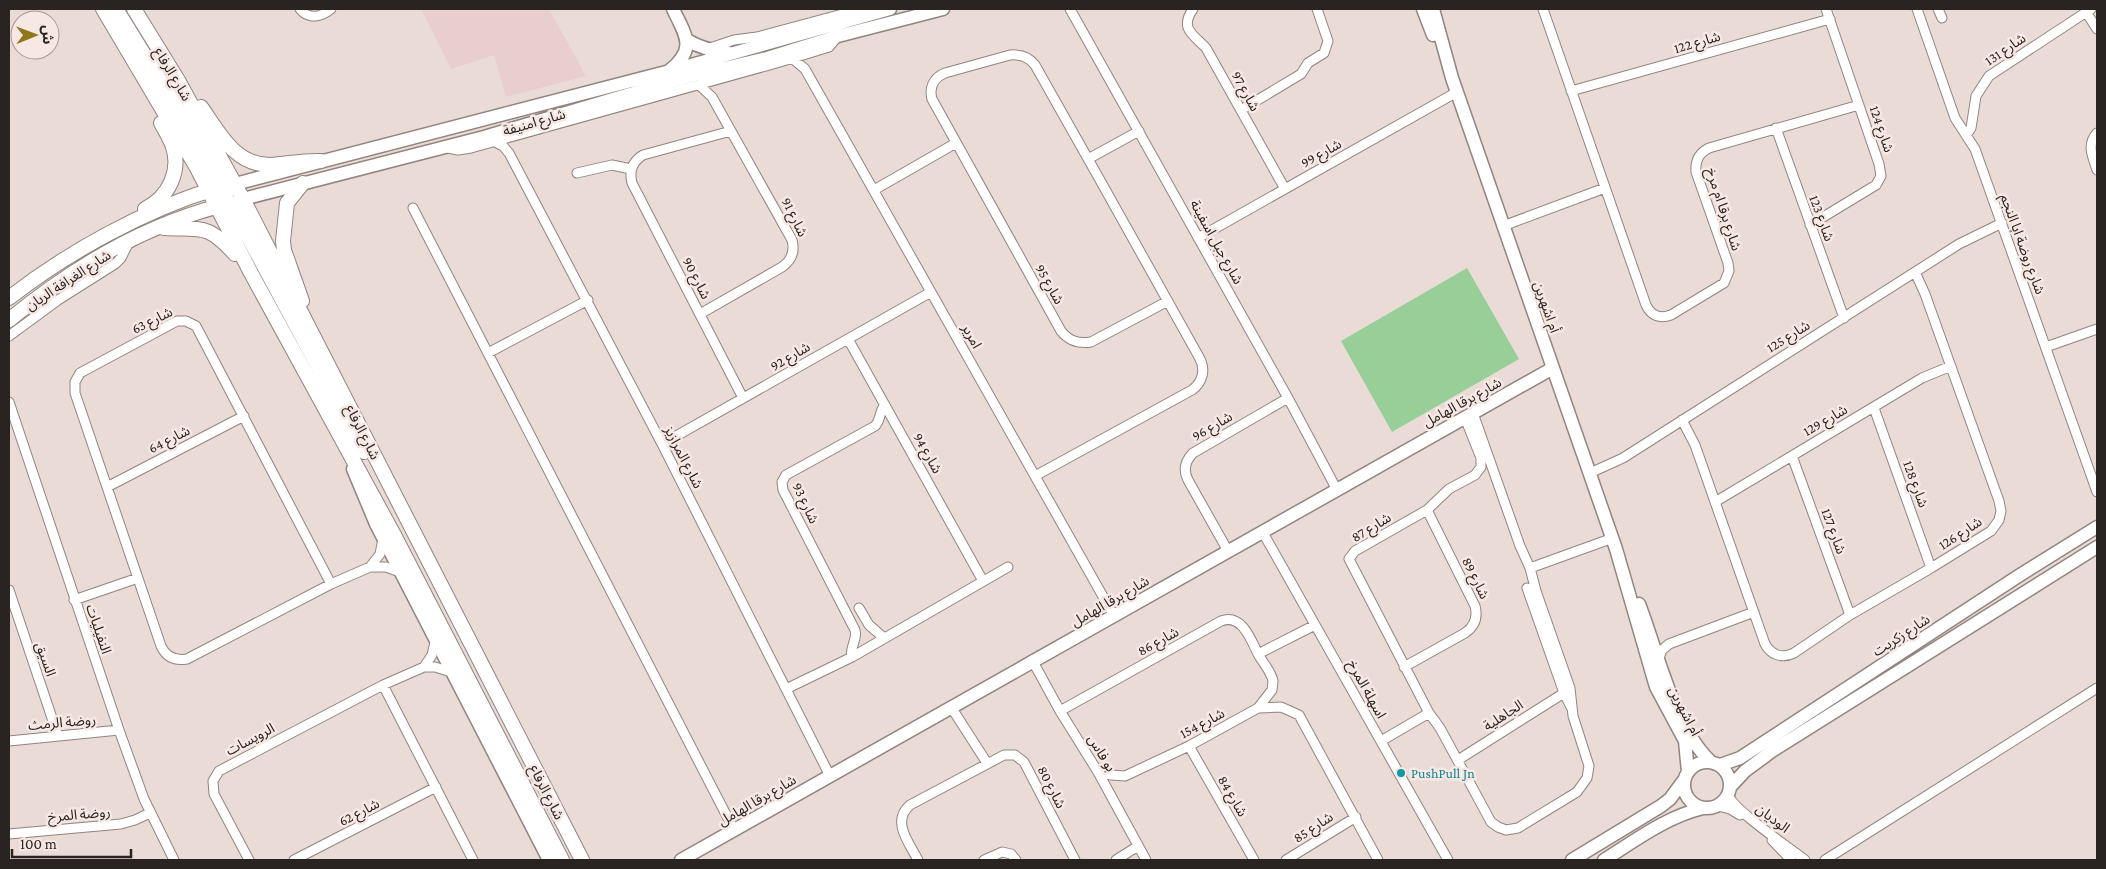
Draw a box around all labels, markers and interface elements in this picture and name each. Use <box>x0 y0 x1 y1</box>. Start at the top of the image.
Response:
north arrow <box>10 10 60 60</box>
text: ش <box>40 25 56 45</box>
street label: شارع 122 <box>1672 28 1723 59</box>
street label: شارع 131 <box>1982 30 2030 71</box>
street label: شارع الرفاع <box>148 44 195 105</box>
street label: شارع 97 <box>1226 68 1263 115</box>
street label: شارع 124 <box>1864 104 1897 155</box>
street label: شارع امنيفة <box>501 105 568 141</box>
street label: شارع 99 <box>1298 135 1346 173</box>
street label: شارع برقا ام مرخ <box>1700 165 1745 253</box>
street label: شارع روضة ابا النجم <box>1995 192 2049 297</box>
street label: شارع 123 <box>1803 193 1838 244</box>
street label: شارع 91 <box>776 195 811 241</box>
street label: شارع جبل اسفينة <box>1185 197 1247 288</box>
street label: شارع الغرافة الريان <box>22 247 115 316</box>
street label: شارع 90 <box>677 254 714 303</box>
street label: شارع 95 <box>1030 261 1068 308</box>
street label: أم اشهرين <box>1528 279 1564 336</box>
street label: شارع 63 <box>129 303 176 339</box>
street label: شارع 125 <box>1763 317 1814 358</box>
street label: امرير <box>957 320 985 352</box>
street label: شارع 92 <box>767 338 814 376</box>
street label: شارع برقا الهامل <box>1420 374 1506 433</box>
street label: شارع 129 <box>1800 401 1851 442</box>
street label: شارع الرفاع <box>340 402 384 463</box>
street label: شارع 96 <box>1189 408 1237 447</box>
street label: شارع 64 <box>146 422 194 459</box>
street label: شارع المرازيز <box>658 422 707 492</box>
street label: شارع 94 <box>908 430 946 478</box>
street label: شارع 128 <box>1897 458 1932 511</box>
street label: شارع 93 <box>787 480 822 527</box>
street label: شارع 127 <box>1816 506 1850 557</box>
street label: شارع 87 <box>1348 509 1395 548</box>
street label: شارع 126 <box>1935 513 1986 555</box>
street label: شارع 89 <box>1456 555 1493 603</box>
street label: شارع برقا الهامل <box>1068 572 1153 632</box>
street label: النفيليات <box>83 602 115 656</box>
street label: شارع زكريت <box>1869 611 1934 662</box>
street label: شارع 86 <box>1135 623 1183 661</box>
street label: السيق <box>31 640 59 679</box>
street label: اسهلة المرخ <box>1342 657 1390 723</box>
street label: أم اشهرين <box>1663 683 1705 740</box>
street label: الجاهلية <box>1480 696 1526 734</box>
street label: شارع 154 <box>1177 705 1229 744</box>
street label: روضة الرمث <box>27 711 97 734</box>
street label: الرويسات <box>223 720 278 759</box>
street label: بو فاس <box>1084 732 1119 775</box>
street label: شارع الرفاع <box>524 762 568 823</box>
street label: شارع 80 <box>1032 763 1069 812</box>
place label: PushPull Jn <box>1411 765 1475 781</box>
marker: PushPull Jn <box>1395 767 1407 779</box>
street label: شارع برقا الهامل <box>715 771 800 831</box>
street label: شارع 84 <box>1212 773 1251 821</box>
street label: شارع 62 <box>336 795 383 832</box>
street label: الوديان <box>1752 800 1793 837</box>
street label: روضة المرخ <box>47 803 111 828</box>
street label: شارع 85 <box>1290 808 1337 848</box>
scale bar <box>12 826 131 858</box>
text: 100 m <box>20 836 57 852</box>

